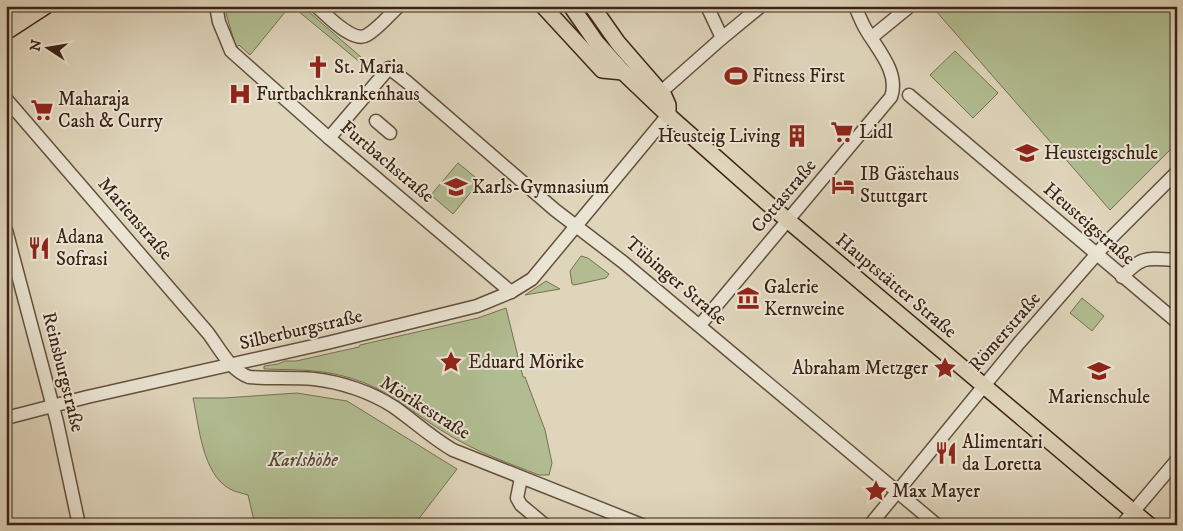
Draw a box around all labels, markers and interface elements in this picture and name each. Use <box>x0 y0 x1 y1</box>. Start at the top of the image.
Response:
north arrow <box>22 22 72 72</box>
text: N <box>26 38 46 53</box>
church icon: St. Maria <box>305 54 331 80</box>
place label: St. Maria <box>334 56 404 79</box>
sports icon: Fitness First <box>723 63 749 89</box>
place label: Fitness First <box>752 65 845 88</box>
hospital icon: Furtbachkrankenhaus <box>227 81 253 107</box>
place label: Furtbachkrankenhaus <box>256 83 420 106</box>
place label: Maharaja Cash & Curry <box>58 88 164 133</box>
supermarket icon: Maharaja Cash & Curry <box>29 97 55 123</box>
street label: Furtbachstraße <box>335 116 439 208</box>
supermarket icon: Lidl <box>829 119 855 145</box>
place label: Lidl <box>859 121 893 144</box>
building icon: Heusteig Living <box>784 123 810 149</box>
place label: Heusteig Living <box>658 125 781 148</box>
school or university icon: Heusteigschule <box>1014 140 1040 166</box>
place label: Heusteigschule <box>1044 142 1158 165</box>
street label: Cottastraße <box>747 154 822 237</box>
place label: IB Gästehaus Stuttgart <box>860 163 959 208</box>
hotel icon: IB Gästehaus Stuttgart <box>830 172 856 198</box>
street label: Marienstraße <box>93 173 177 265</box>
school or university icon: Karls-Gymnasium <box>443 174 469 200</box>
place label: Karls-Gymnasium <box>472 176 609 199</box>
street label: Heusteigstraße <box>1038 178 1140 270</box>
place label: Adana Sofrasi <box>56 226 108 271</box>
street label: Hauptstätter Straße <box>831 229 961 343</box>
street label: Tübinger Straße <box>620 232 732 330</box>
restaurant icon: Adana Sofrasi <box>26 235 52 261</box>
place label: Galerie Kernweine <box>764 276 845 321</box>
museum icon: Galerie Kernweine <box>735 285 761 311</box>
street label: Römerstraße <box>964 287 1046 376</box>
street label: Silberburgstraße <box>237 305 365 355</box>
street label: Reinsburgstraße <box>37 310 89 435</box>
place icon: Eduard Mörike <box>438 349 464 375</box>
place label: Eduard Mörike <box>468 351 584 374</box>
place icon: Abraham Metzger <box>932 355 958 381</box>
place label: Abraham Metzger <box>792 357 928 380</box>
school or university icon: Marienschule <box>1086 358 1112 384</box>
street label: Mörikestraße <box>376 371 475 445</box>
place label: Marienschule <box>1048 386 1150 409</box>
place label: Alimentari da Loretta <box>962 431 1043 476</box>
restaurant icon: Alimentari da Loretta <box>933 440 959 466</box>
park label: Karlshöhe <box>267 449 338 472</box>
place icon: Max Mayer <box>863 478 889 504</box>
place label: Max Mayer <box>892 480 980 503</box>

